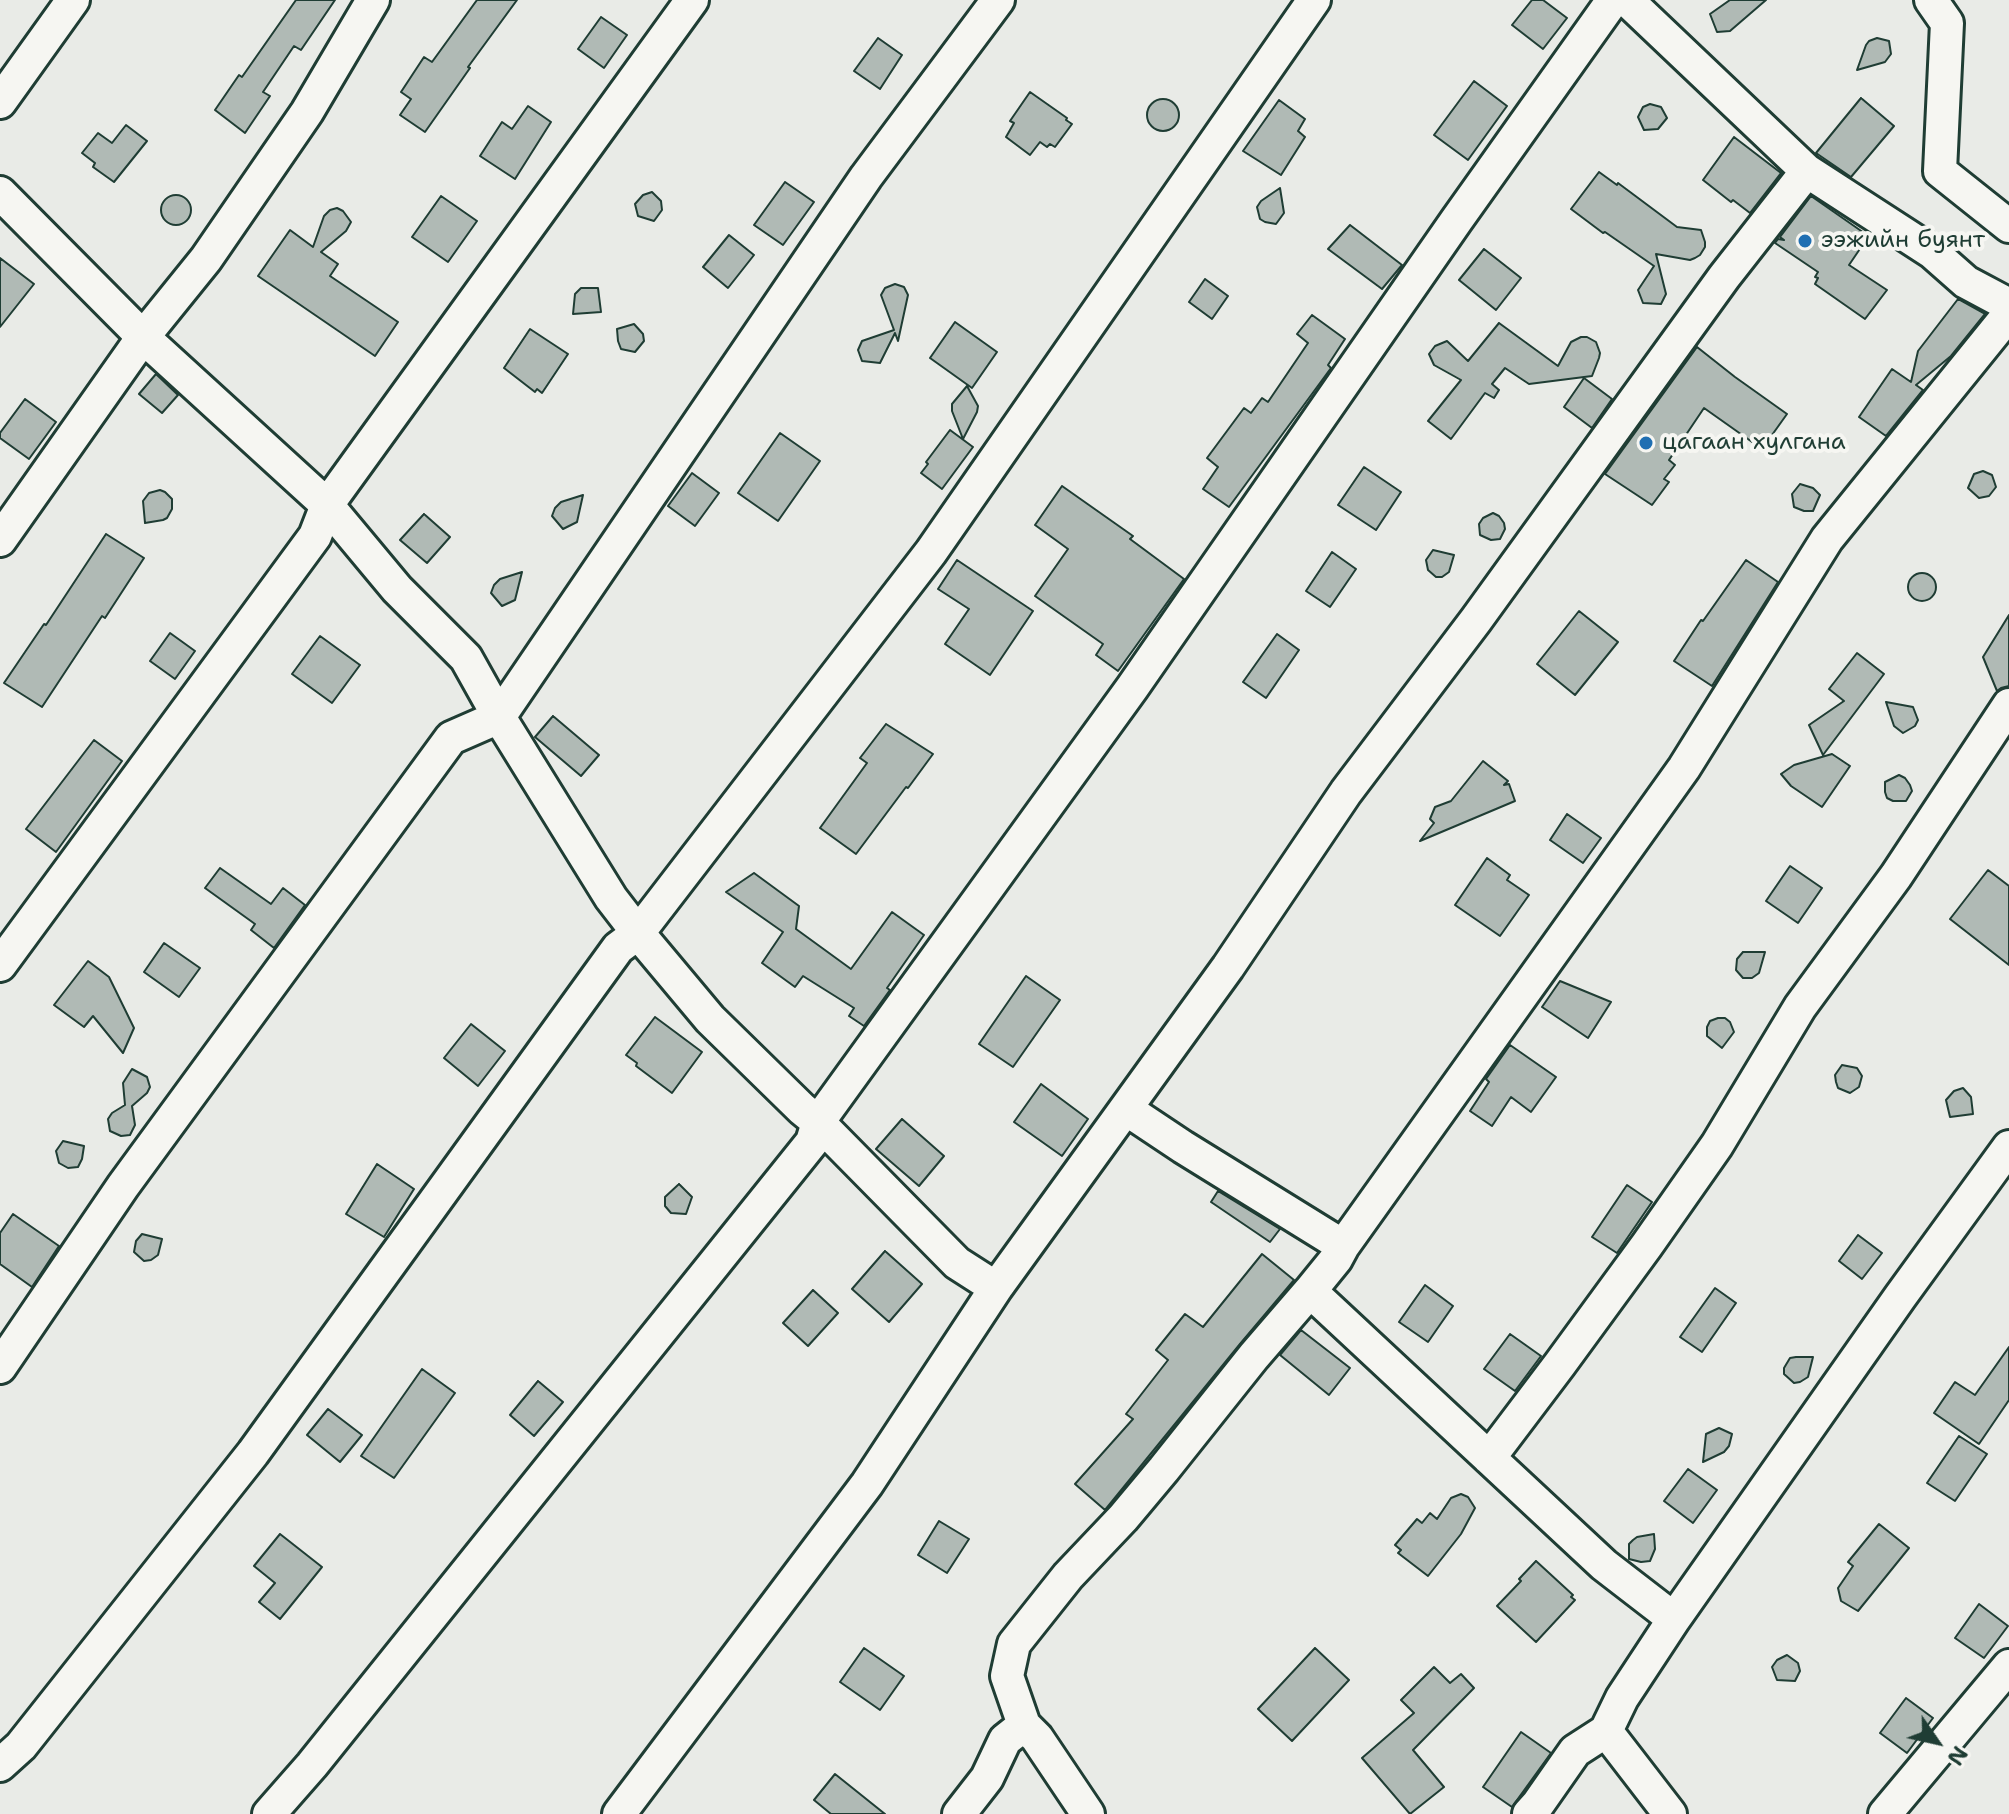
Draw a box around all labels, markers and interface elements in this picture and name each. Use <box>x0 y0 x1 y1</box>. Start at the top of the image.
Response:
place label: ээжийн буянт <box>1821 227 1985 255</box>
marker: ээжийн буянт <box>1796 232 1814 250</box>
place label: цагаан хулгана <box>1662 429 1846 457</box>
marker: цагаан хулгана <box>1637 434 1655 452</box>
north arrow <box>1897 1702 1977 1782</box>
text: N <box>1940 1740 1974 1771</box>

